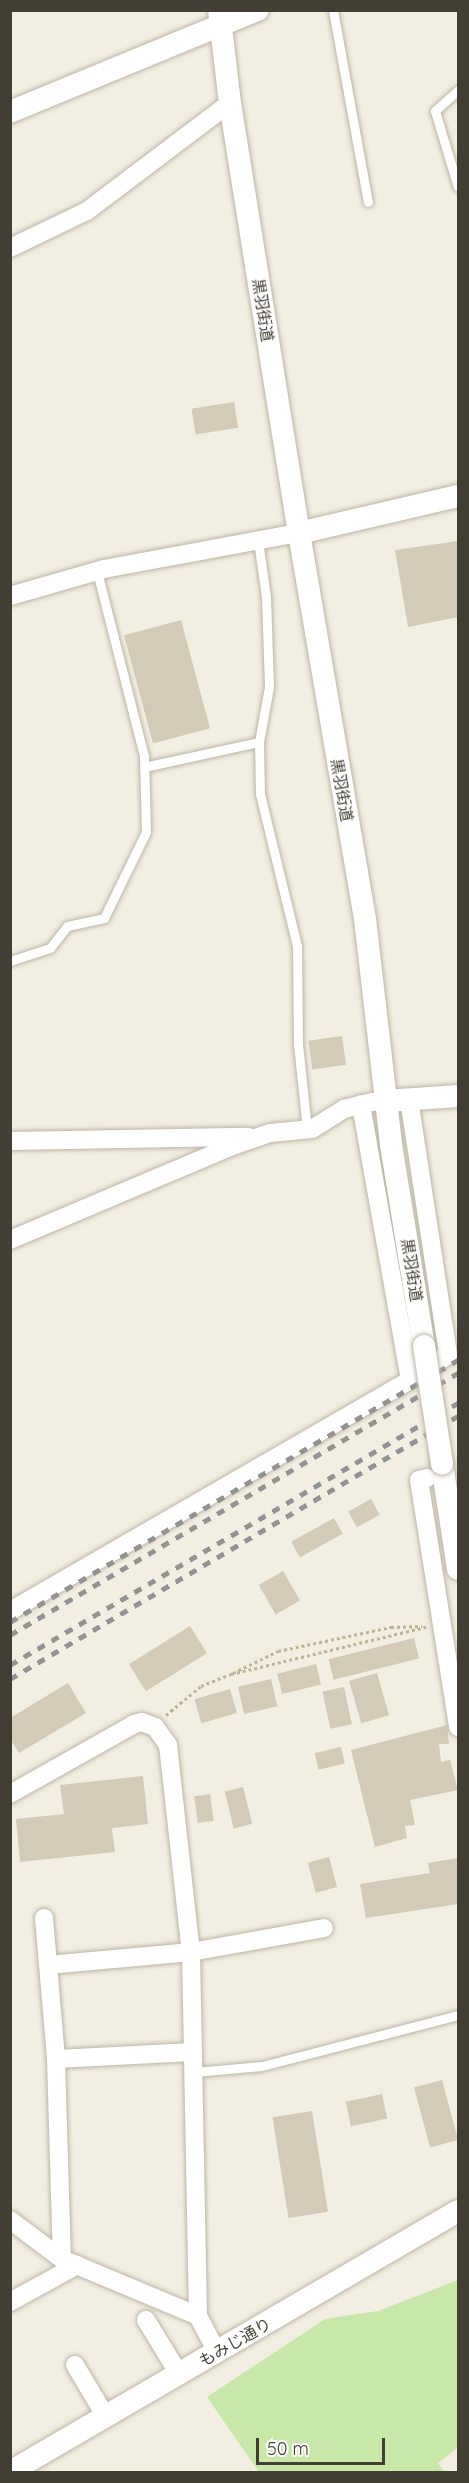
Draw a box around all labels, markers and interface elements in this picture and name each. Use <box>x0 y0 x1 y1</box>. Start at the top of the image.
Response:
street label: 黒羽街道 <box>249 277 277 343</box>
street label: 黒羽街道 <box>327 757 357 823</box>
street label: 黒羽街道 <box>398 1237 426 1303</box>
street label: もみじ通り <box>196 2314 274 2370</box>
scale bar <box>259 2426 388 2464</box>
text: 50 m <box>267 2437 309 2460</box>

